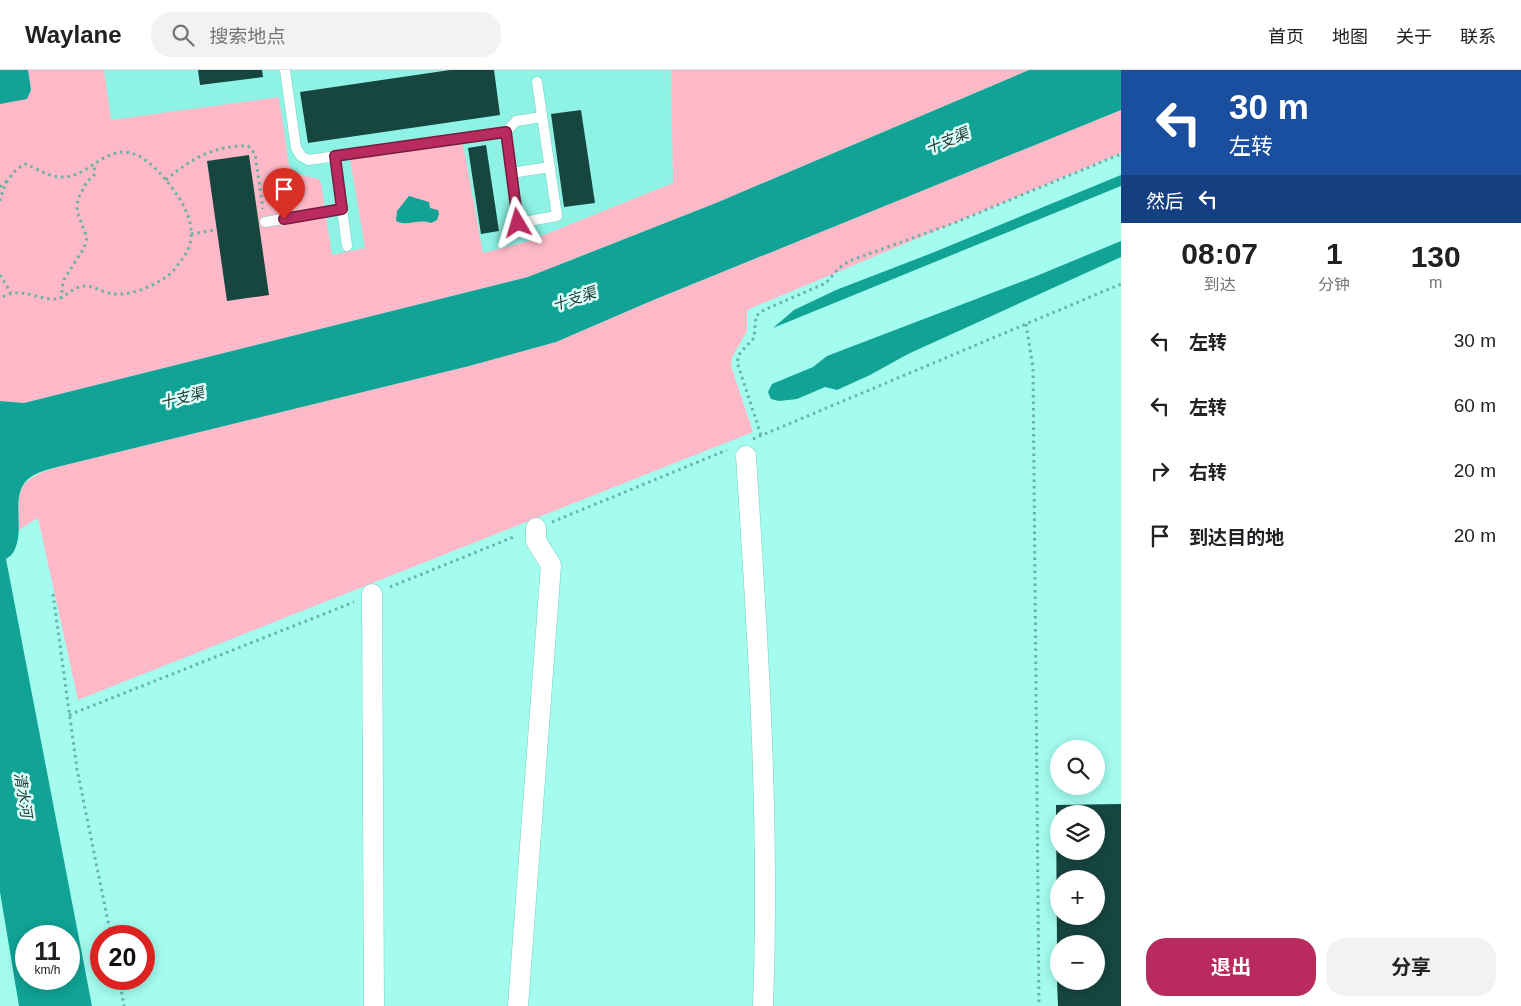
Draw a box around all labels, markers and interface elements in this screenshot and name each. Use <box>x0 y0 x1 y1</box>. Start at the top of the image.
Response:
search box <box>151 12 501 57</box>
text: Waylane <box>25 21 121 48</box>
icon: search <box>169 21 197 49</box>
text: 搜索地点 <box>209 26 286 47</box>
text: 首页 <box>1268 27 1304 47</box>
text: 地图 <box>1332 27 1368 47</box>
text: 关于 <box>1396 27 1432 47</box>
text: 联系 <box>1460 27 1496 47</box>
text: 30 m <box>1229 87 1309 126</box>
icon: left <box>1146 90 1211 155</box>
water label: 十支渠 <box>923 123 973 157</box>
text: 左转 <box>1229 134 1273 159</box>
pin <box>263 168 305 219</box>
icon: arrive <box>270 175 298 203</box>
icon: left <box>1194 185 1222 213</box>
text: 然后 <box>1146 191 1184 212</box>
position arrow <box>491 196 543 248</box>
text: 08:07 <box>1181 237 1258 270</box>
text: 1 <box>1326 237 1343 270</box>
text: 130 <box>1411 240 1461 273</box>
text: m <box>1429 274 1442 291</box>
text: 到达 <box>1204 276 1236 293</box>
text: 分钟 <box>1318 276 1350 293</box>
water label: 十支渠 <box>550 283 600 314</box>
icon: left <box>1146 327 1174 355</box>
text: 30 m <box>1454 330 1496 351</box>
text: 左转 <box>1189 332 1227 353</box>
water label: 十支渠 <box>158 383 208 411</box>
icon: left <box>1146 392 1174 420</box>
text: 60 m <box>1454 395 1496 416</box>
text: 左转 <box>1189 397 1227 418</box>
icon: right <box>1146 457 1174 485</box>
text: 20 m <box>1454 460 1496 481</box>
text: 右转 <box>1189 462 1227 483</box>
icon: arrive <box>1146 522 1174 550</box>
text: 20 m <box>1454 525 1496 546</box>
text: 到达目的地 <box>1189 527 1284 548</box>
map controls <box>1050 740 1105 990</box>
button: search <box>1050 740 1105 795</box>
water label: 清水河 <box>12 771 36 821</box>
button: layers <box>1050 805 1105 860</box>
button: + <box>1050 870 1105 925</box>
speed limit sign: 20 <box>90 925 155 990</box>
button: − <box>1050 935 1105 990</box>
text: 11 <box>34 937 61 965</box>
button: 退出 <box>1146 938 1316 996</box>
button: 分享 <box>1326 938 1496 996</box>
text: km/h <box>34 963 61 977</box>

